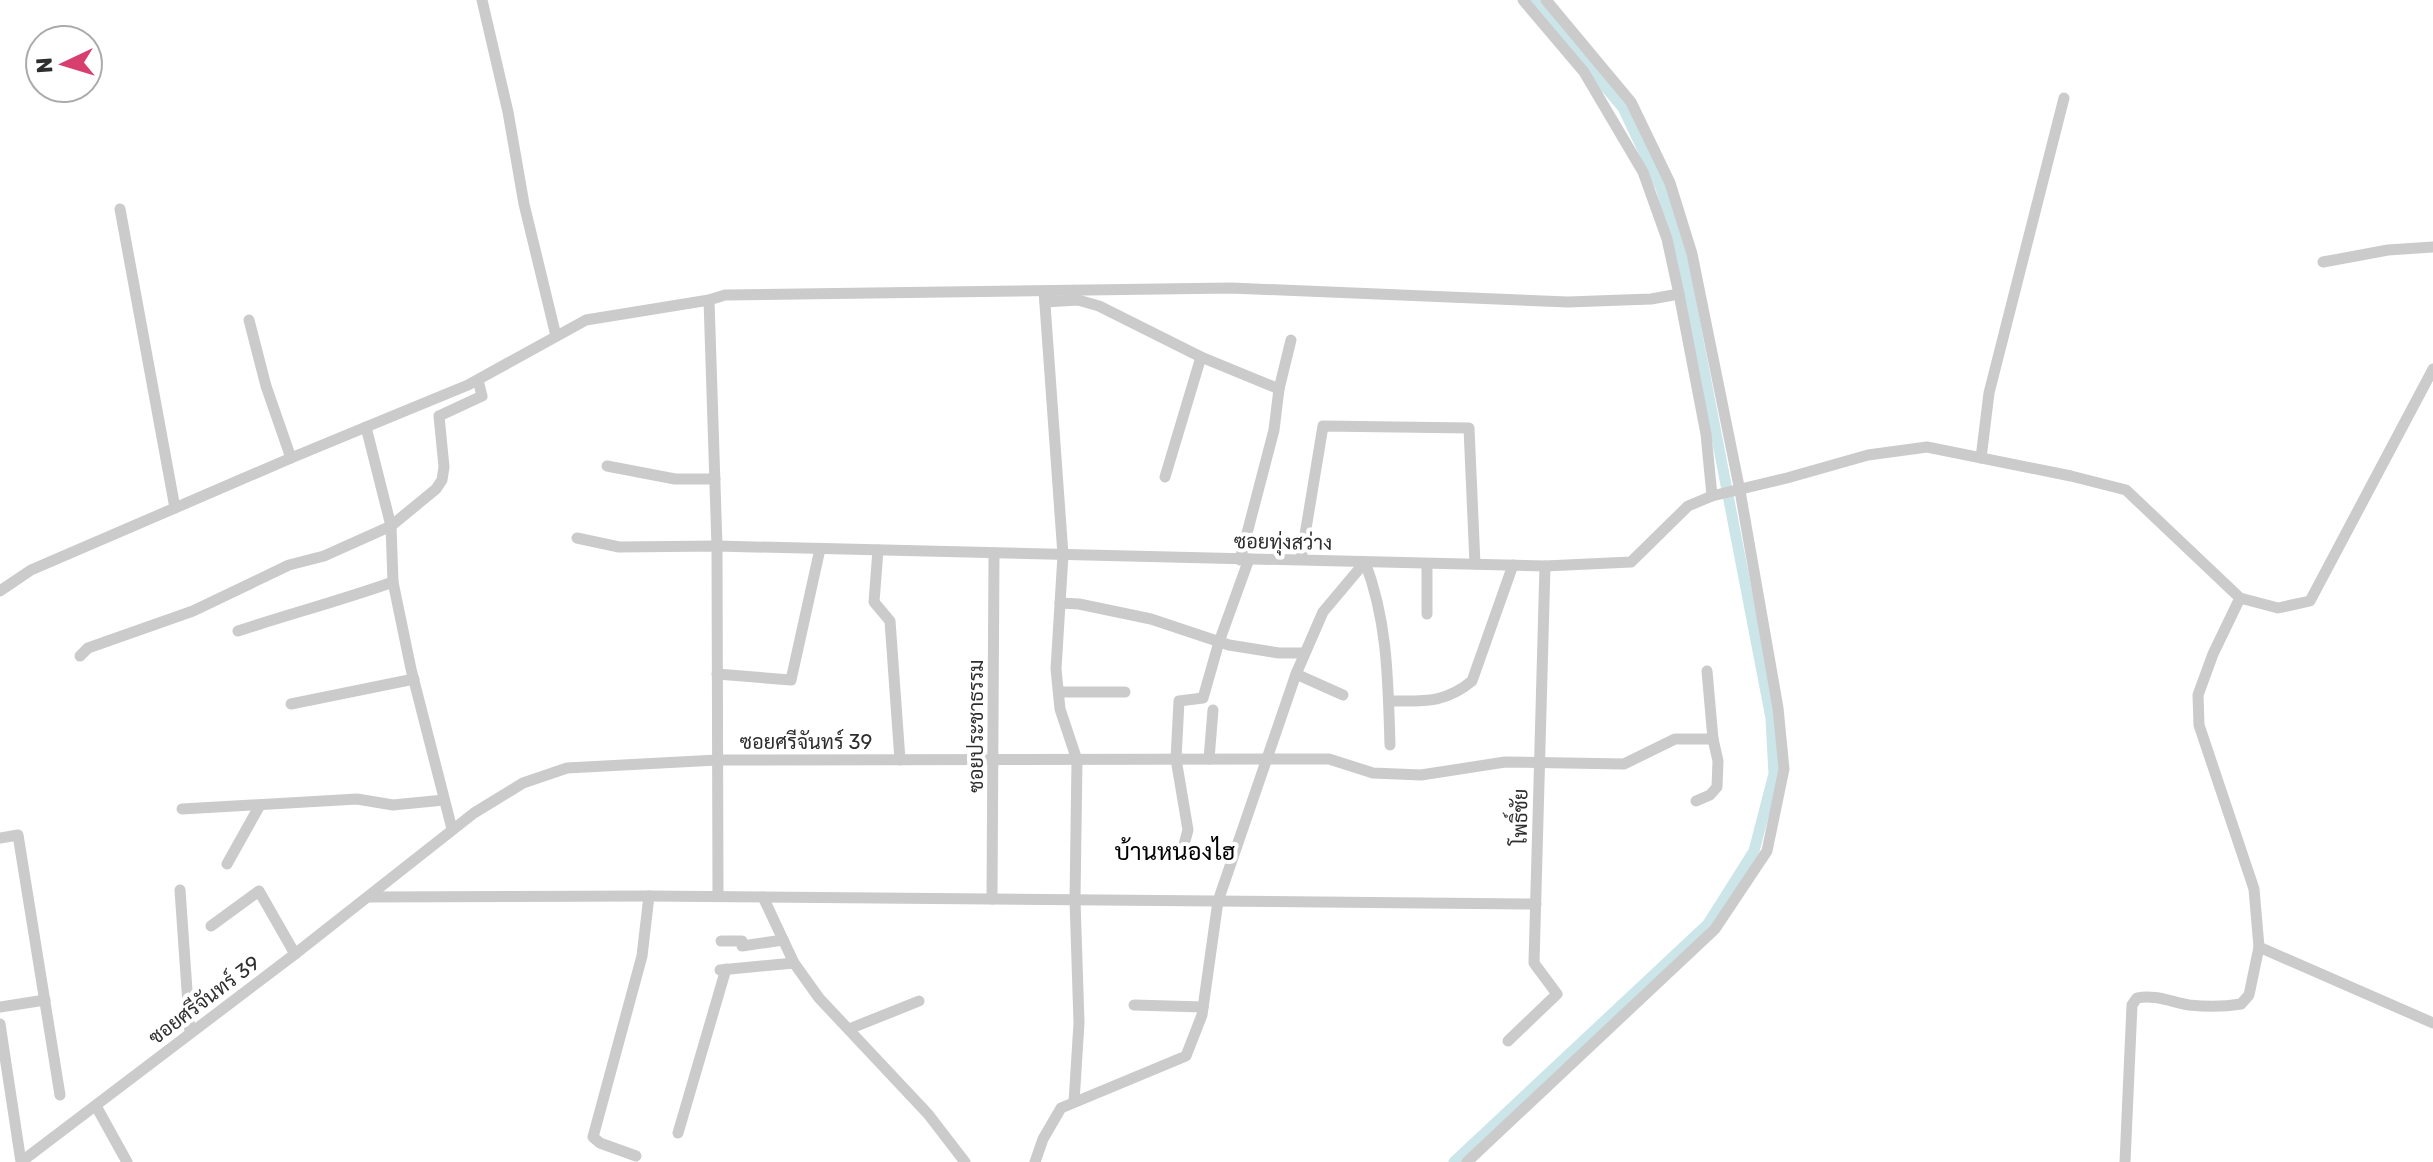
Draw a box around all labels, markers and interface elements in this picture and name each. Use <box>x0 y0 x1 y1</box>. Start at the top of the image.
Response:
north arrow <box>24 24 104 104</box>
text: N <box>31 57 59 74</box>
street label: ซอยทุ่งสว่าง <box>1234 529 1332 557</box>
street label: ซอยประชาธรรม <box>964 659 988 793</box>
street label: ซอยศรีจันทร์ 39 <box>740 728 872 754</box>
street label: โพธิ์ชัย <box>1501 788 1532 846</box>
district label: บ้านหนองไฮ <box>1115 836 1235 866</box>
street label: ซอยศรีจันทร์ 39 <box>143 949 264 1050</box>

